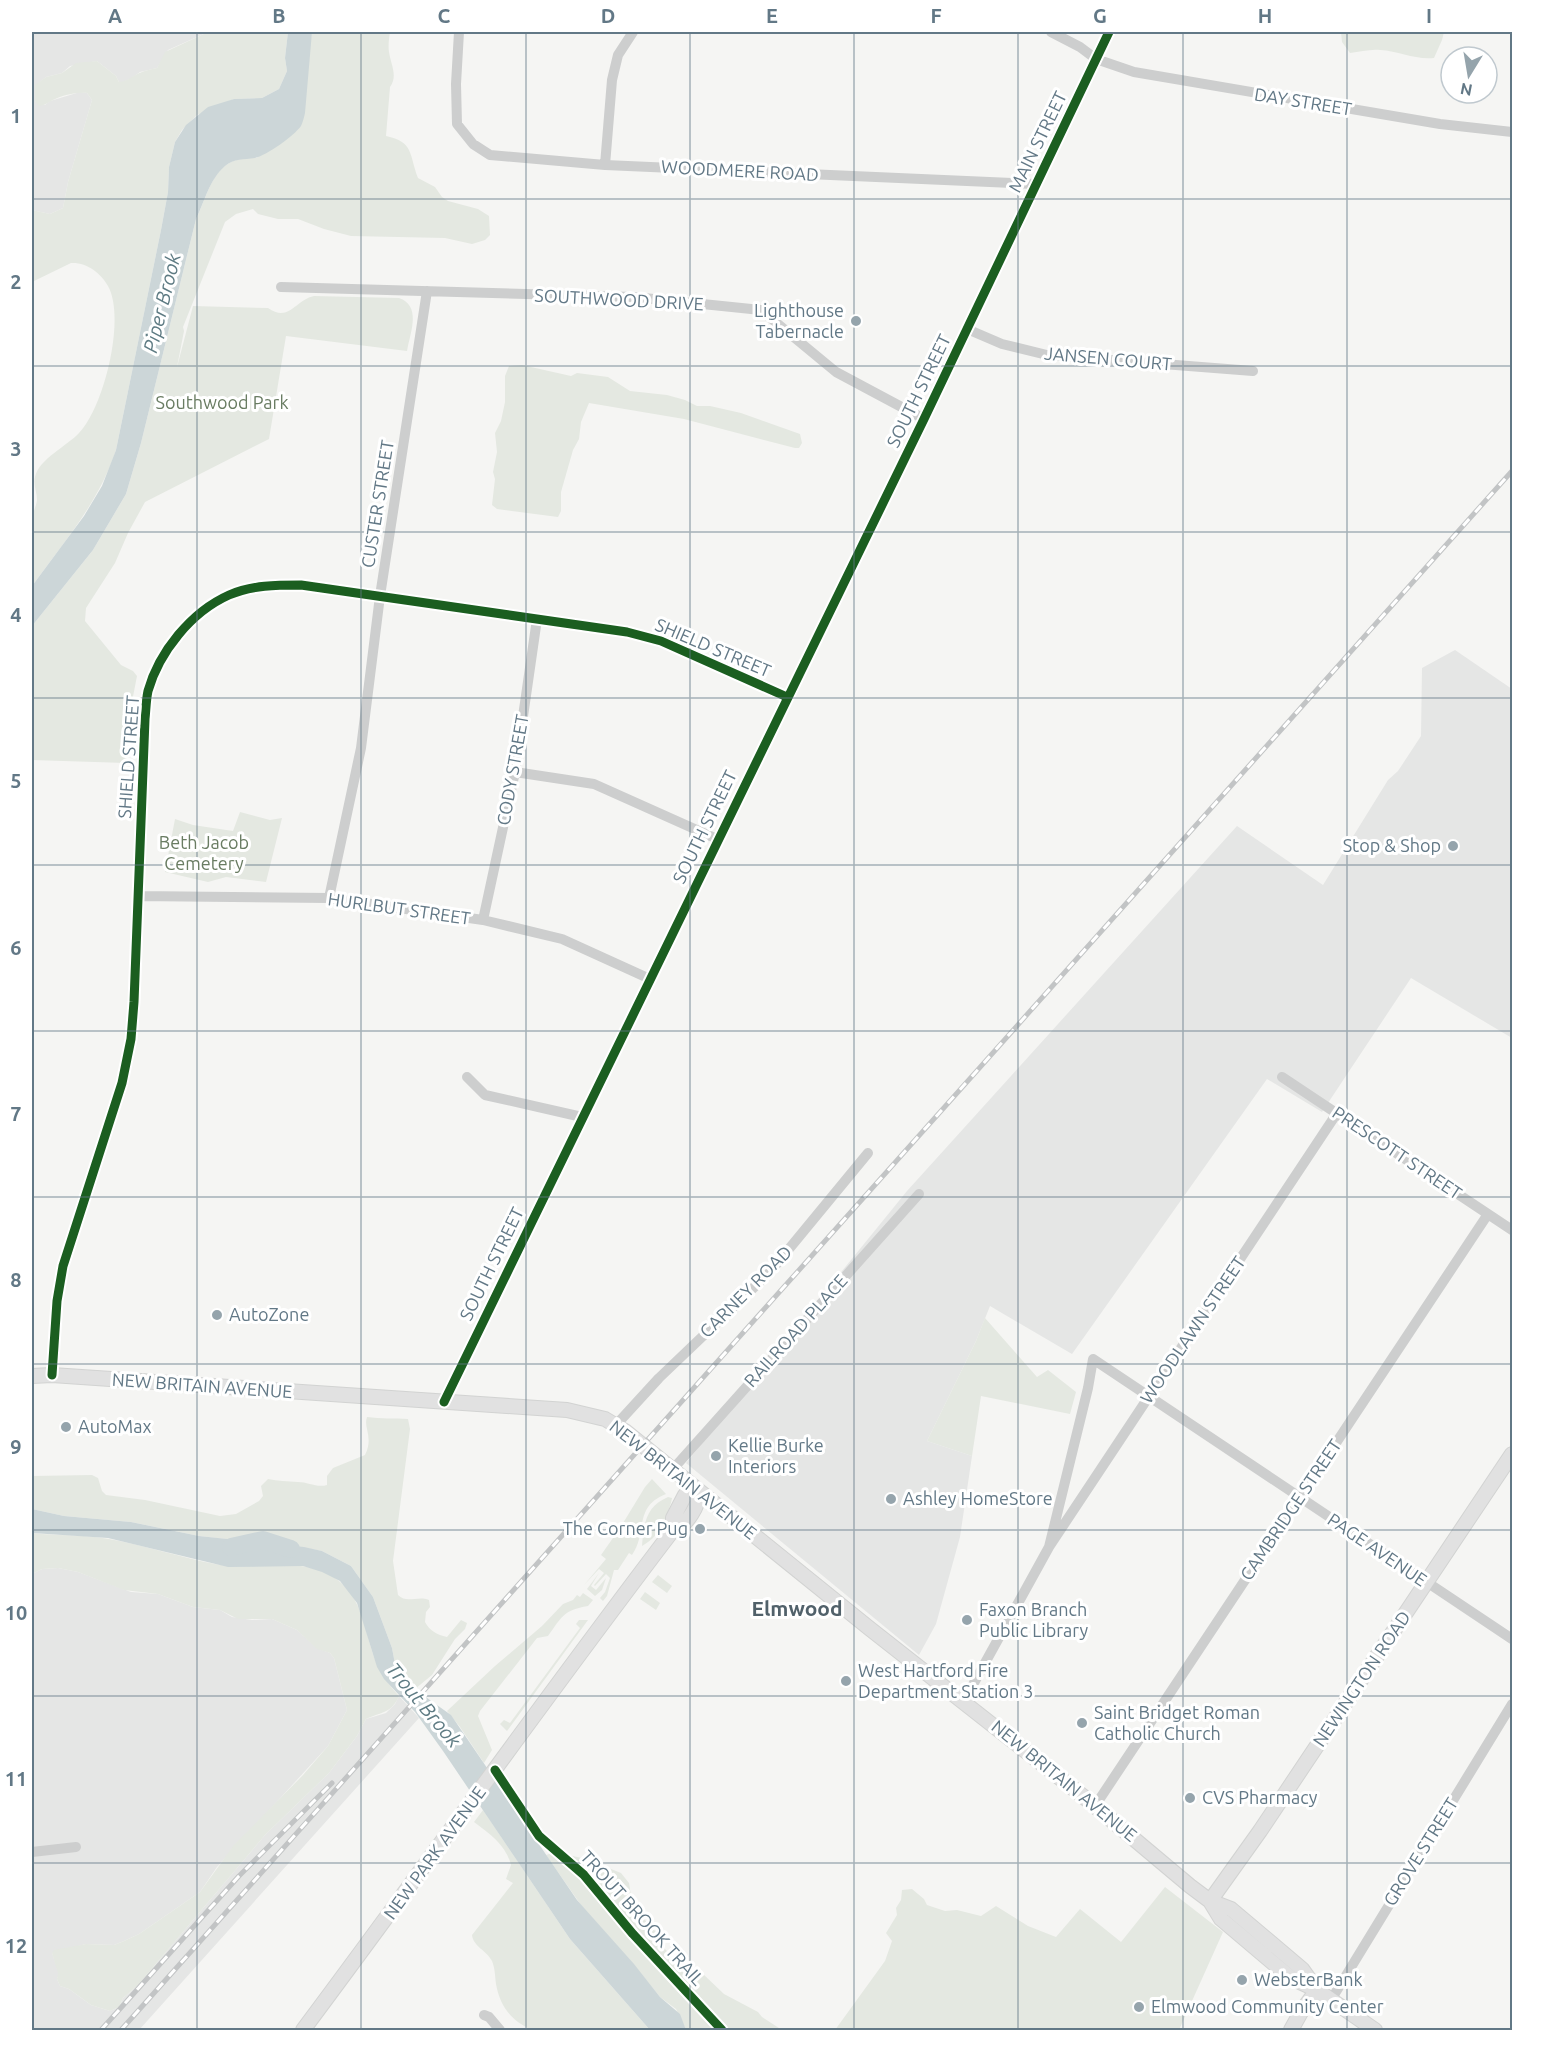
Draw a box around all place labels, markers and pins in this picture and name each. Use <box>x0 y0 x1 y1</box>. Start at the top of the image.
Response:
place label: Lighthouse Tabernacle <box>754 300 844 341</box>
marker: Lighthouse Tabernacle <box>849 314 863 328</box>
place label: Stop & Shop <box>1343 835 1441 855</box>
marker: Stop & Shop <box>1446 839 1460 853</box>
place label: AutoZone <box>229 1304 309 1324</box>
marker: AutoZone <box>210 1308 224 1322</box>
place label: AutoMax <box>78 1416 152 1436</box>
marker: AutoMax <box>59 1420 73 1434</box>
place label: Kellie Burke Interiors <box>728 1435 824 1476</box>
marker: Kellie Burke Interiors <box>709 1449 723 1463</box>
place label: Ashley HomeStore <box>903 1488 1053 1508</box>
marker: Ashley HomeStore <box>884 1492 898 1506</box>
place label: The Corner Pug <box>563 1518 688 1538</box>
marker: The Corner Pug <box>693 1522 707 1536</box>
place label: Faxon Branch Public Library <box>979 1599 1088 1640</box>
marker: Faxon Branch Public Library <box>960 1613 974 1627</box>
place label: West Hartford Fire Department Station 3 <box>858 1660 1034 1701</box>
marker: West Hartford Fire Department Station 3 <box>839 1674 853 1688</box>
place label: Saint Bridget Roman Catholic Church <box>1094 1702 1260 1743</box>
marker: Saint Bridget Roman Catholic Church <box>1075 1716 1089 1730</box>
place label: CVS Pharmacy <box>1202 1787 1318 1807</box>
marker: CVS Pharmacy <box>1183 1791 1197 1805</box>
place label: WebsterBank <box>1254 1969 1363 1989</box>
marker: WebsterBank <box>1235 1973 1249 1987</box>
place label: Elmwood Community Center <box>1151 1996 1384 2016</box>
marker: Elmwood Community Center <box>1132 2000 1146 2014</box>

